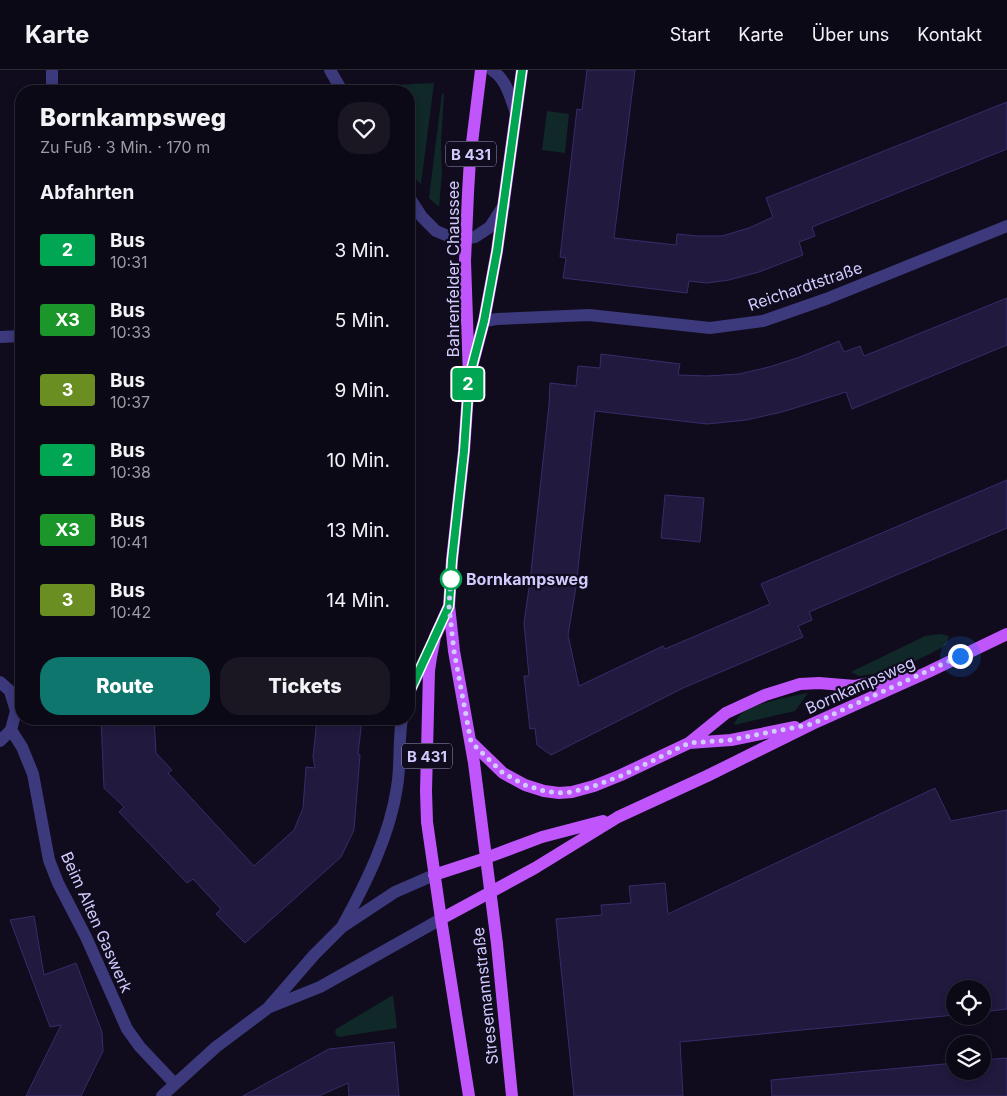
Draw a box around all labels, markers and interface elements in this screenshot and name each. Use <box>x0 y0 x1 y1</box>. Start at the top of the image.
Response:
text: Karte <box>25 20 89 49</box>
text: Start <box>670 24 710 45</box>
text: Karte <box>738 24 784 45</box>
text: Über uns <box>812 24 889 45</box>
text: Kontakt <box>917 24 982 45</box>
button: heart <box>338 102 390 154</box>
text: Bornkampsweg <box>40 103 226 132</box>
text: Zu Fuß · 3 Min. · 170 m <box>40 137 210 157</box>
road number: B 431 <box>446 142 496 166</box>
text: Abfahrten <box>40 181 134 204</box>
street label: Bahrenfelder Chaussee <box>443 181 463 357</box>
text: Bus <box>110 229 145 252</box>
text: 2 <box>62 239 73 260</box>
text: 3 Min. <box>334 239 390 262</box>
text: 10:31 <box>110 252 148 272</box>
street label: Reichardtstraße <box>745 257 865 315</box>
text: Bus <box>110 299 145 322</box>
text: X3 <box>55 309 80 330</box>
text: 5 Min. <box>335 309 390 332</box>
text: 10:33 <box>110 322 151 342</box>
line badge: 2 <box>452 368 484 400</box>
text: Bus <box>110 369 145 392</box>
text: 2 <box>462 373 474 394</box>
text: 3 <box>62 379 73 400</box>
text: 9 Min. <box>334 379 390 402</box>
text: 10:37 <box>110 392 150 412</box>
text: Bus <box>110 439 145 462</box>
text: 2 <box>62 449 73 470</box>
text: 10 Min. <box>326 449 390 472</box>
text: 10:38 <box>110 462 151 482</box>
text: Bus <box>110 509 145 532</box>
text: X3 <box>55 519 80 540</box>
text: 13 Min. <box>327 519 390 542</box>
text: 10:41 <box>110 532 148 552</box>
marker: Bornkampsweg <box>440 568 462 590</box>
place label: Bornkampsweg <box>466 569 588 589</box>
text: Bus <box>110 579 145 602</box>
text: 3 <box>62 589 73 610</box>
text: 14 Min. <box>326 589 390 612</box>
text: 10:42 <box>110 602 151 622</box>
your location <box>948 644 973 669</box>
street label: Bornkampsweg <box>802 652 918 718</box>
button: Route <box>40 657 210 715</box>
button: Tickets <box>220 657 390 715</box>
road number: B 431 <box>402 744 452 768</box>
street label: Beim Alten Gaswerk <box>57 848 137 996</box>
street label: Stresemannstraße <box>468 926 502 1066</box>
map controls <box>946 980 991 1080</box>
button: locate <box>946 980 991 1025</box>
button: layers <box>946 1035 991 1080</box>

